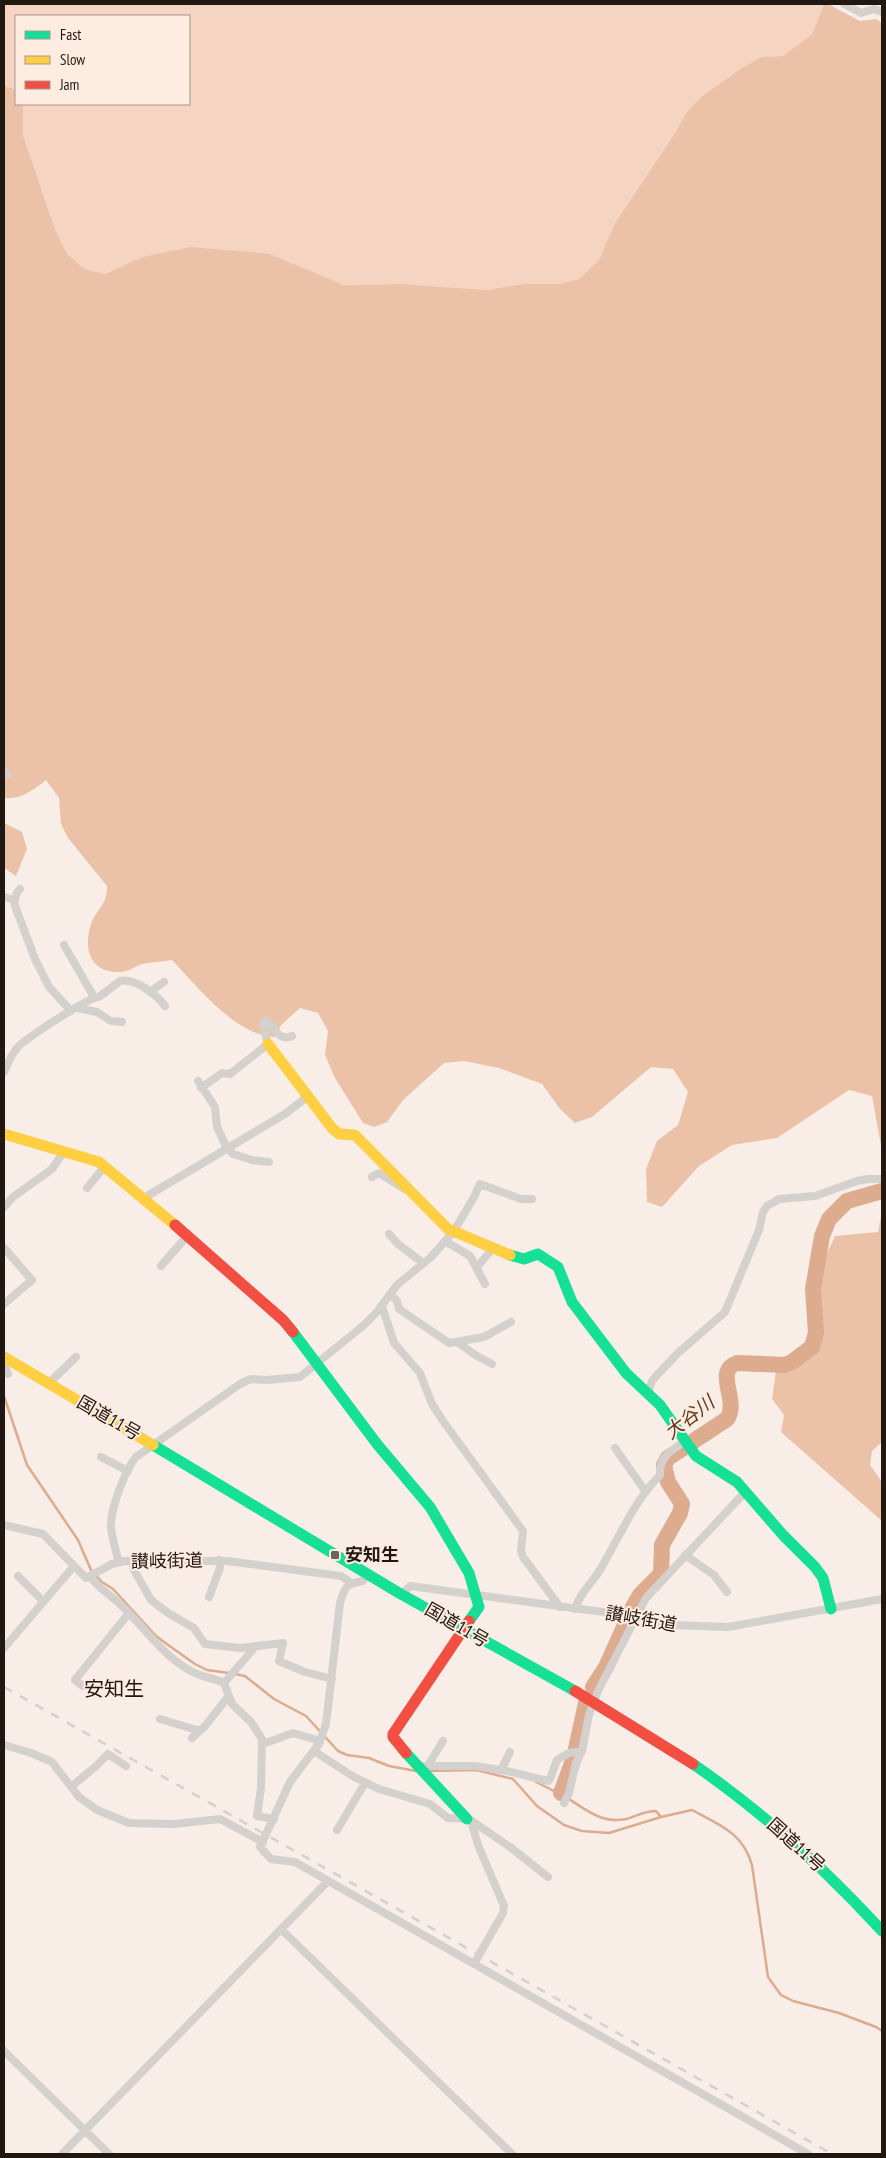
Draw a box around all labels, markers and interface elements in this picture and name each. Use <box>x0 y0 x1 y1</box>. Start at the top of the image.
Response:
legend <box>15 15 190 105</box>
text: Fast <box>60 25 81 44</box>
text: Slow <box>60 50 85 69</box>
text: Jam <box>59 75 79 94</box>
water label: 大谷川 <box>659 1389 720 1444</box>
street label: 国道11号 <box>73 1390 145 1445</box>
place label: 安知生 <box>345 1543 399 1566</box>
street label: 讃岐街道 <box>131 1548 203 1573</box>
marker: 安知生 <box>329 1549 341 1561</box>
street label: 国道11号 <box>421 1597 493 1652</box>
street label: 讃岐街道 <box>604 1601 679 1636</box>
district label: 安知生 <box>84 1676 144 1702</box>
street label: 国道11号 <box>763 1813 830 1877</box>

